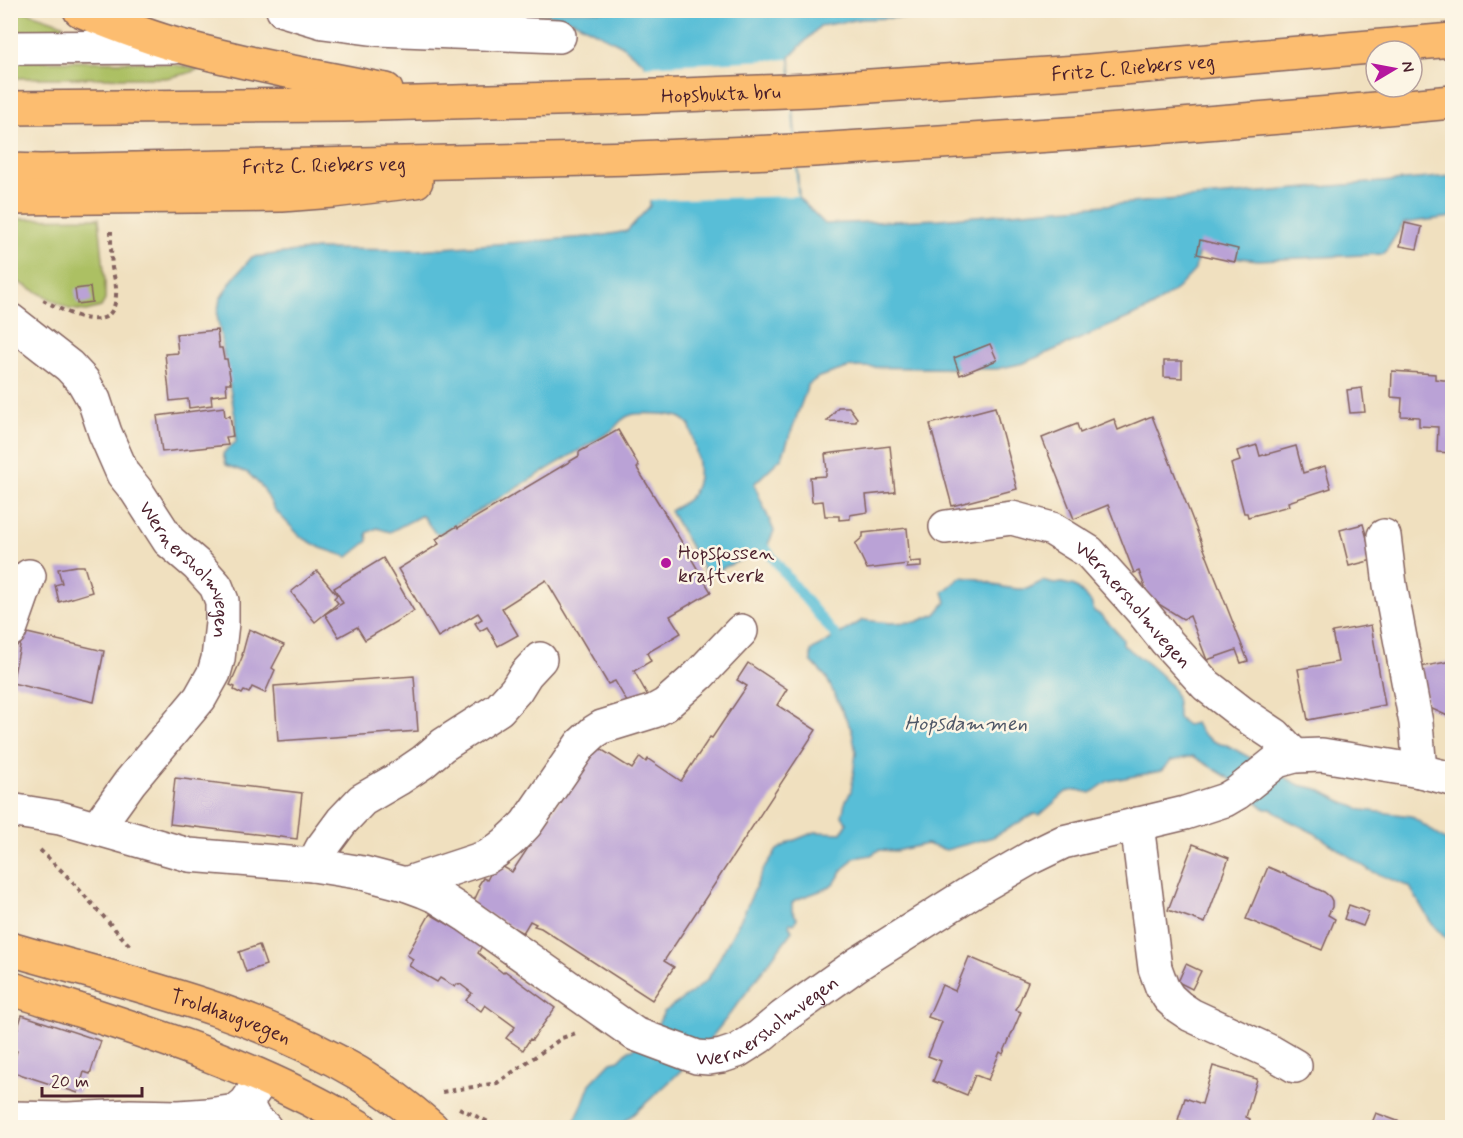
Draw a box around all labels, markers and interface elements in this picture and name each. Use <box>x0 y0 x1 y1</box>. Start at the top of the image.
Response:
north arrow <box>1364 39 1424 99</box>
street label: Fritz C. Riebers veg <box>1051 48 1216 89</box>
text: N <box>1396 60 1419 74</box>
street label: Hopsbukta bru <box>660 79 781 111</box>
street label: Fritz C. Riebers veg <box>242 151 406 182</box>
street label: Wernersholmvegen <box>132 496 234 640</box>
street label: Wernersholmvegen <box>1069 535 1197 675</box>
place label: Hopsfossen kraftverk <box>678 540 775 590</box>
marker: Hopsfossen kraftverk <box>659 556 673 570</box>
water label: Hopsdammen <box>905 710 1027 738</box>
street label: Wernersholmvegen <box>695 970 845 1073</box>
street label: Troldhaugvegen <box>167 983 295 1052</box>
scale bar <box>42 1060 142 1098</box>
text: 20 m <box>51 1070 89 1094</box>

